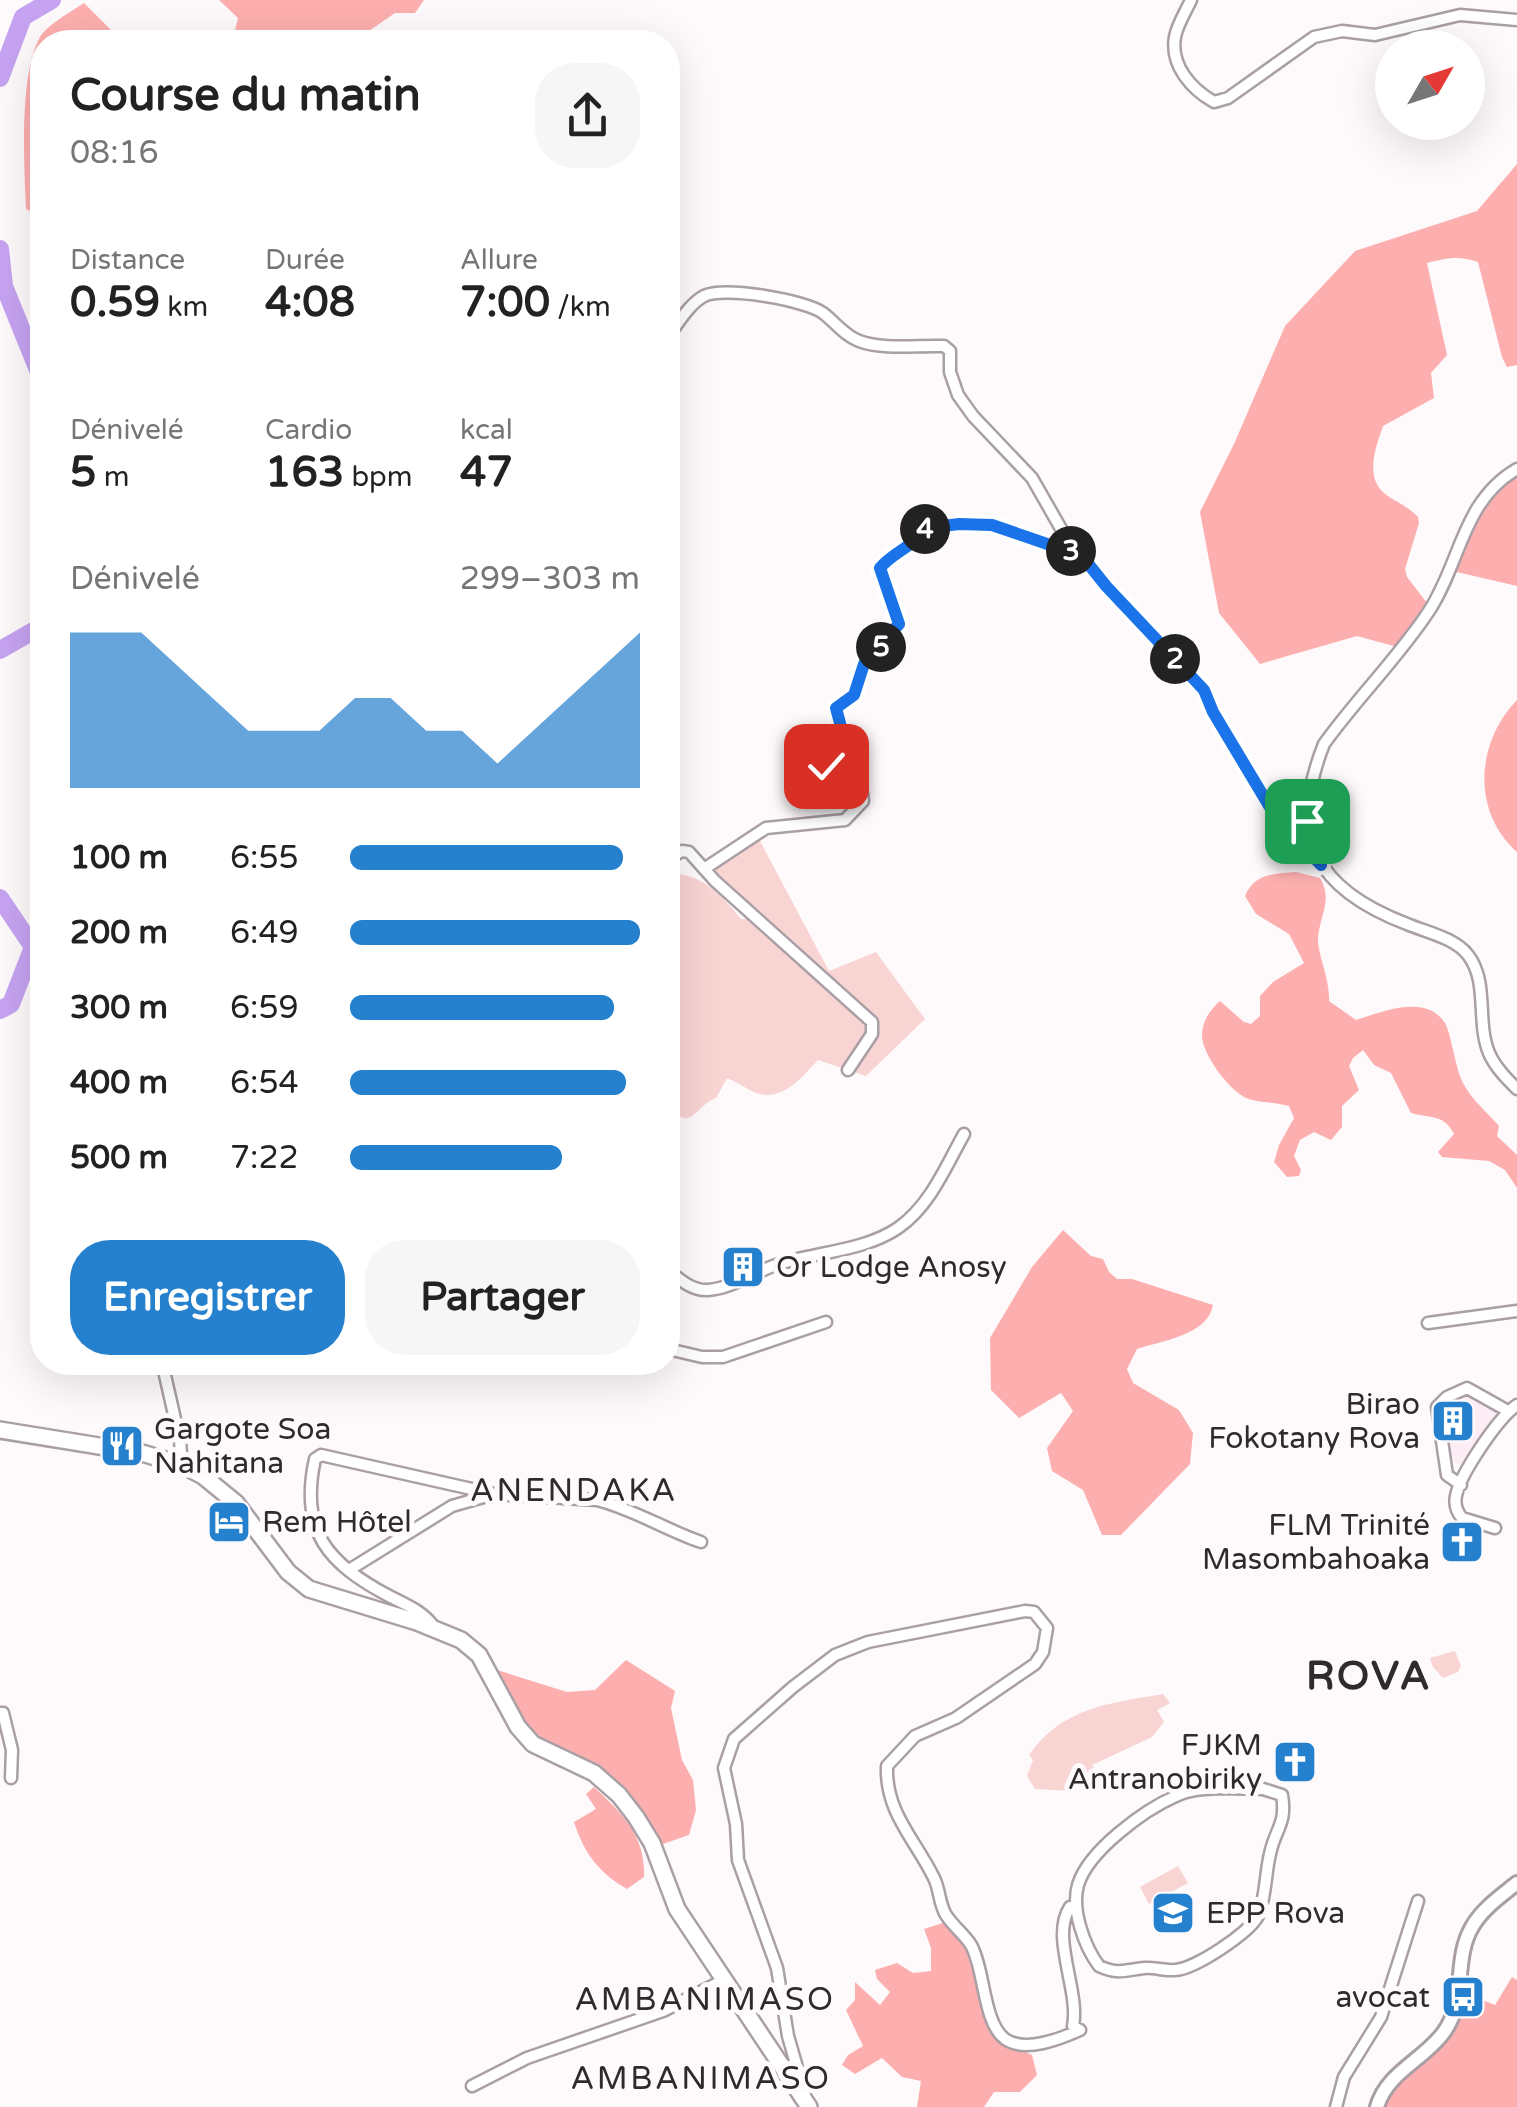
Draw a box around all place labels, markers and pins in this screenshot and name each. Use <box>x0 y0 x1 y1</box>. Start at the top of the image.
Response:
pin: 4 <box>900 504 950 554</box>
pin: 3 <box>1046 526 1096 576</box>
pin: 5 <box>856 622 906 672</box>
pin: 2 <box>1150 634 1200 684</box>
pin <box>784 724 869 809</box>
pin <box>1265 779 1350 864</box>
building icon: Or Lodge Anosy <box>720 1244 766 1290</box>
place label: Or Lodge Anosy <box>776 1249 1007 1286</box>
place label: Birao Fokotany Rova <box>1208 1386 1420 1457</box>
building icon: Birao Fokotany Rova <box>1430 1398 1476 1444</box>
place label: Gargote Soa Nahitana <box>154 1411 331 1482</box>
restaurant icon: Gargote Soa Nahitana <box>99 1423 145 1469</box>
hotel icon: Rem Hôtel <box>206 1499 252 1545</box>
place label: Rem Hôtel <box>262 1504 412 1541</box>
place label: FLM Trinité Masombahoaka <box>1202 1507 1430 1578</box>
church icon: FLM Trinité Masombahoaka <box>1439 1519 1485 1565</box>
place label: FJKM Antranobiriky <box>1068 1727 1262 1798</box>
church icon: FJKM Antranobiriky <box>1272 1739 1318 1785</box>
school or university icon: EPP Rova <box>1150 1890 1196 1936</box>
place label: EPP Rova <box>1206 1895 1345 1932</box>
bus stop icon: avocat <box>1440 1974 1486 2020</box>
place label: avocat <box>1336 1979 1430 2016</box>

